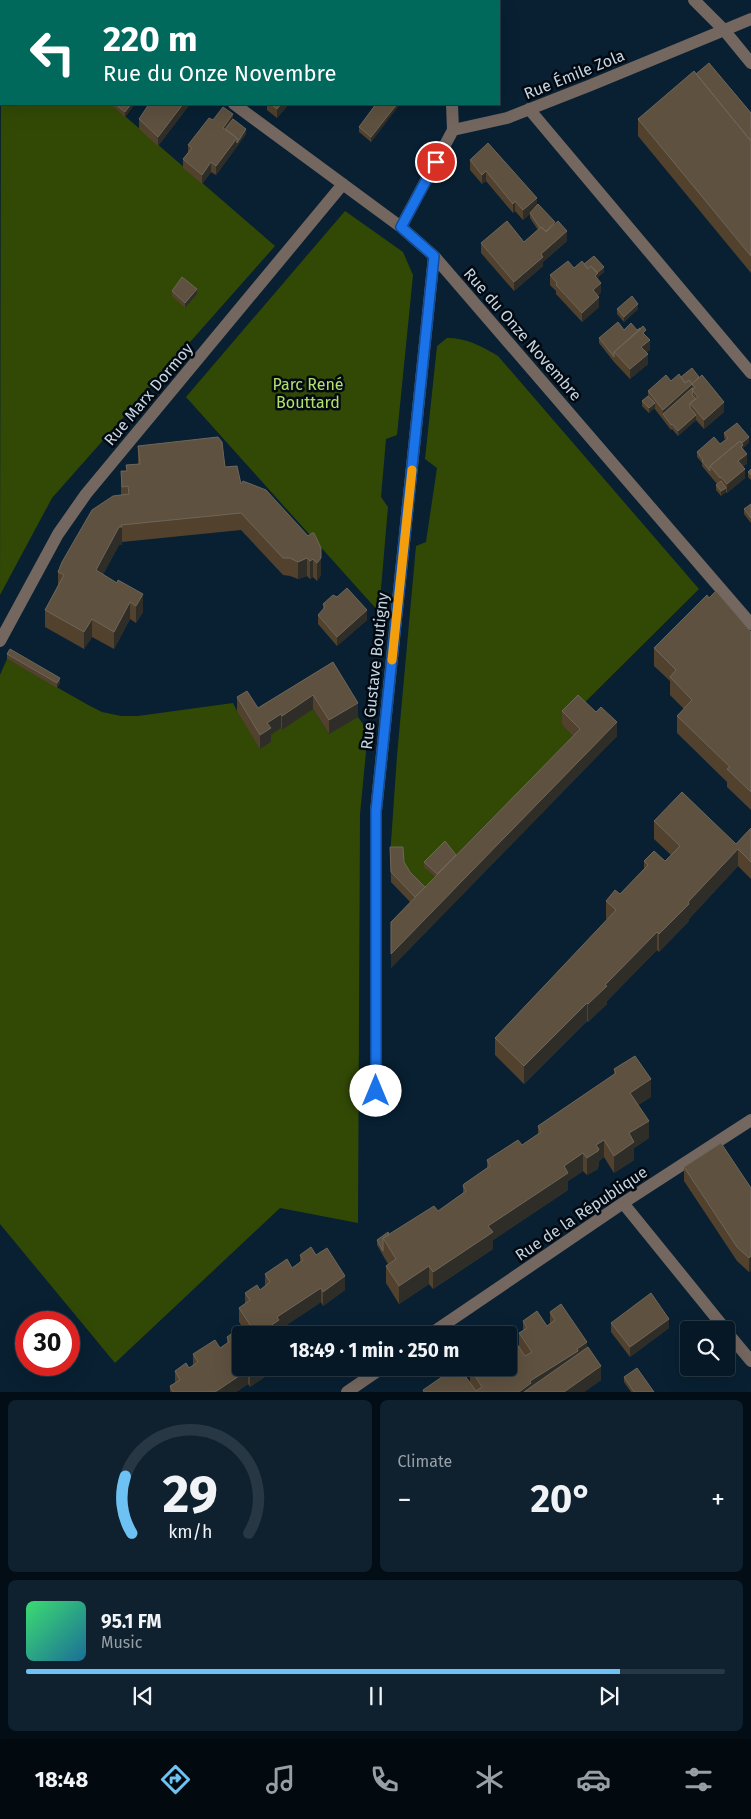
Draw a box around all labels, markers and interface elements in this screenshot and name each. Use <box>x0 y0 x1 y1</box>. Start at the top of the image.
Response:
text: 220 m <box>103 18 198 60</box>
icon: left <box>20 20 85 85</box>
street label: Rue Émile Zola <box>521 45 627 103</box>
text: Rue du Onze Novembre <box>103 60 336 87</box>
pin <box>415 141 457 183</box>
icon: arrive <box>422 148 450 176</box>
street label: Rue du Onze Novembre <box>460 264 585 405</box>
street label: Rue Marx Dormoy <box>100 339 197 449</box>
park label: Parc René Bouttard <box>273 375 343 412</box>
street label: Rue Gustave Boutigny <box>357 591 392 751</box>
position arrow <box>349 1064 401 1116</box>
street label: Rue de la République <box>512 1162 651 1265</box>
speed limit sign: 30 <box>15 1311 80 1376</box>
map controls <box>680 1321 735 1376</box>
button: search <box>680 1321 735 1376</box>
text: 18:49 · 1 min · 250 m <box>290 1339 459 1362</box>
text: Climate <box>398 1452 452 1471</box>
text: 29 <box>162 1463 217 1526</box>
text: 20° <box>530 1476 592 1522</box>
text: − <box>398 1483 412 1516</box>
text: + <box>711 1483 725 1516</box>
text: km/h <box>168 1521 212 1543</box>
text: 95.1 FM <box>101 1610 162 1633</box>
text: Music <box>101 1633 142 1652</box>
icon: previous <box>129 1682 157 1710</box>
icon: pause <box>362 1682 390 1710</box>
icon: next <box>595 1682 623 1710</box>
icon: directions <box>158 1762 193 1797</box>
icon: music <box>263 1762 298 1797</box>
icon: phone <box>367 1762 402 1797</box>
icon: climate <box>472 1762 507 1797</box>
icon: car <box>576 1762 611 1797</box>
icon: filters <box>681 1762 716 1797</box>
text: 18:48 <box>35 1766 88 1793</box>

